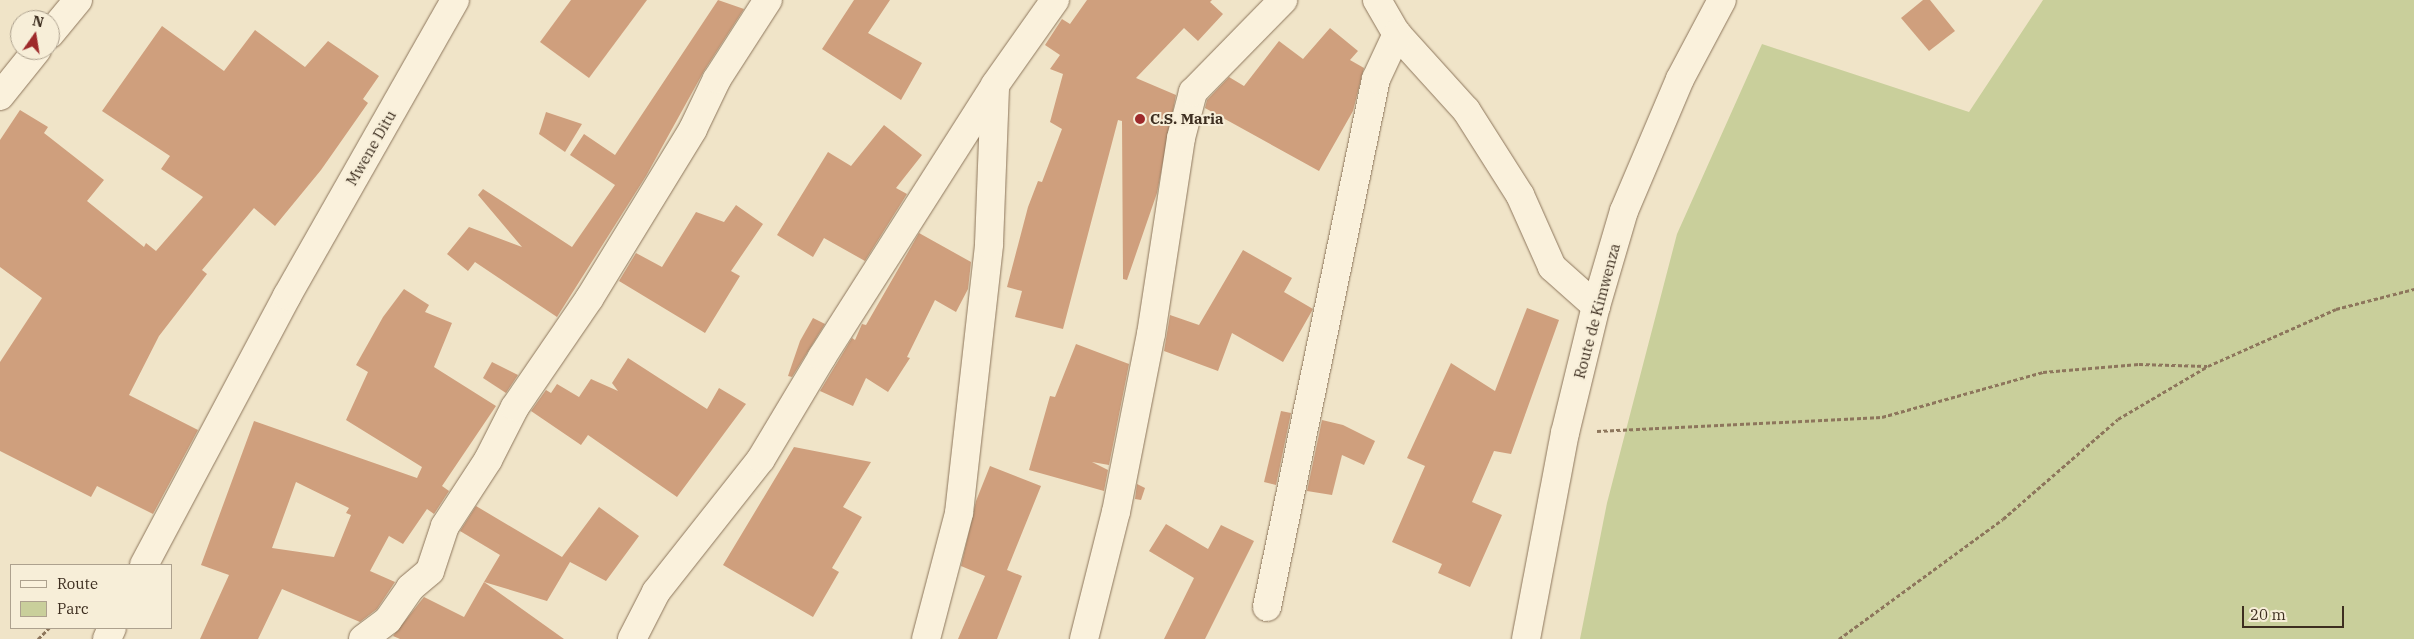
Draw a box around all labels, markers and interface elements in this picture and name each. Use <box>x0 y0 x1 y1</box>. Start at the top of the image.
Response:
north arrow <box>10 10 60 60</box>
text: N <box>31 11 46 31</box>
street label: Mwene Ditu <box>342 107 400 189</box>
place label: C.S. Maria <box>1150 110 1224 128</box>
marker: C.S. Maria <box>1134 113 1146 125</box>
street label: Route de Kimwenza <box>1570 241 1624 381</box>
legend <box>10 564 172 629</box>
text: Route <box>57 574 98 593</box>
scale bar <box>2244 596 2346 628</box>
text: Parc <box>57 599 89 618</box>
text: 20 m <box>2250 605 2286 624</box>

